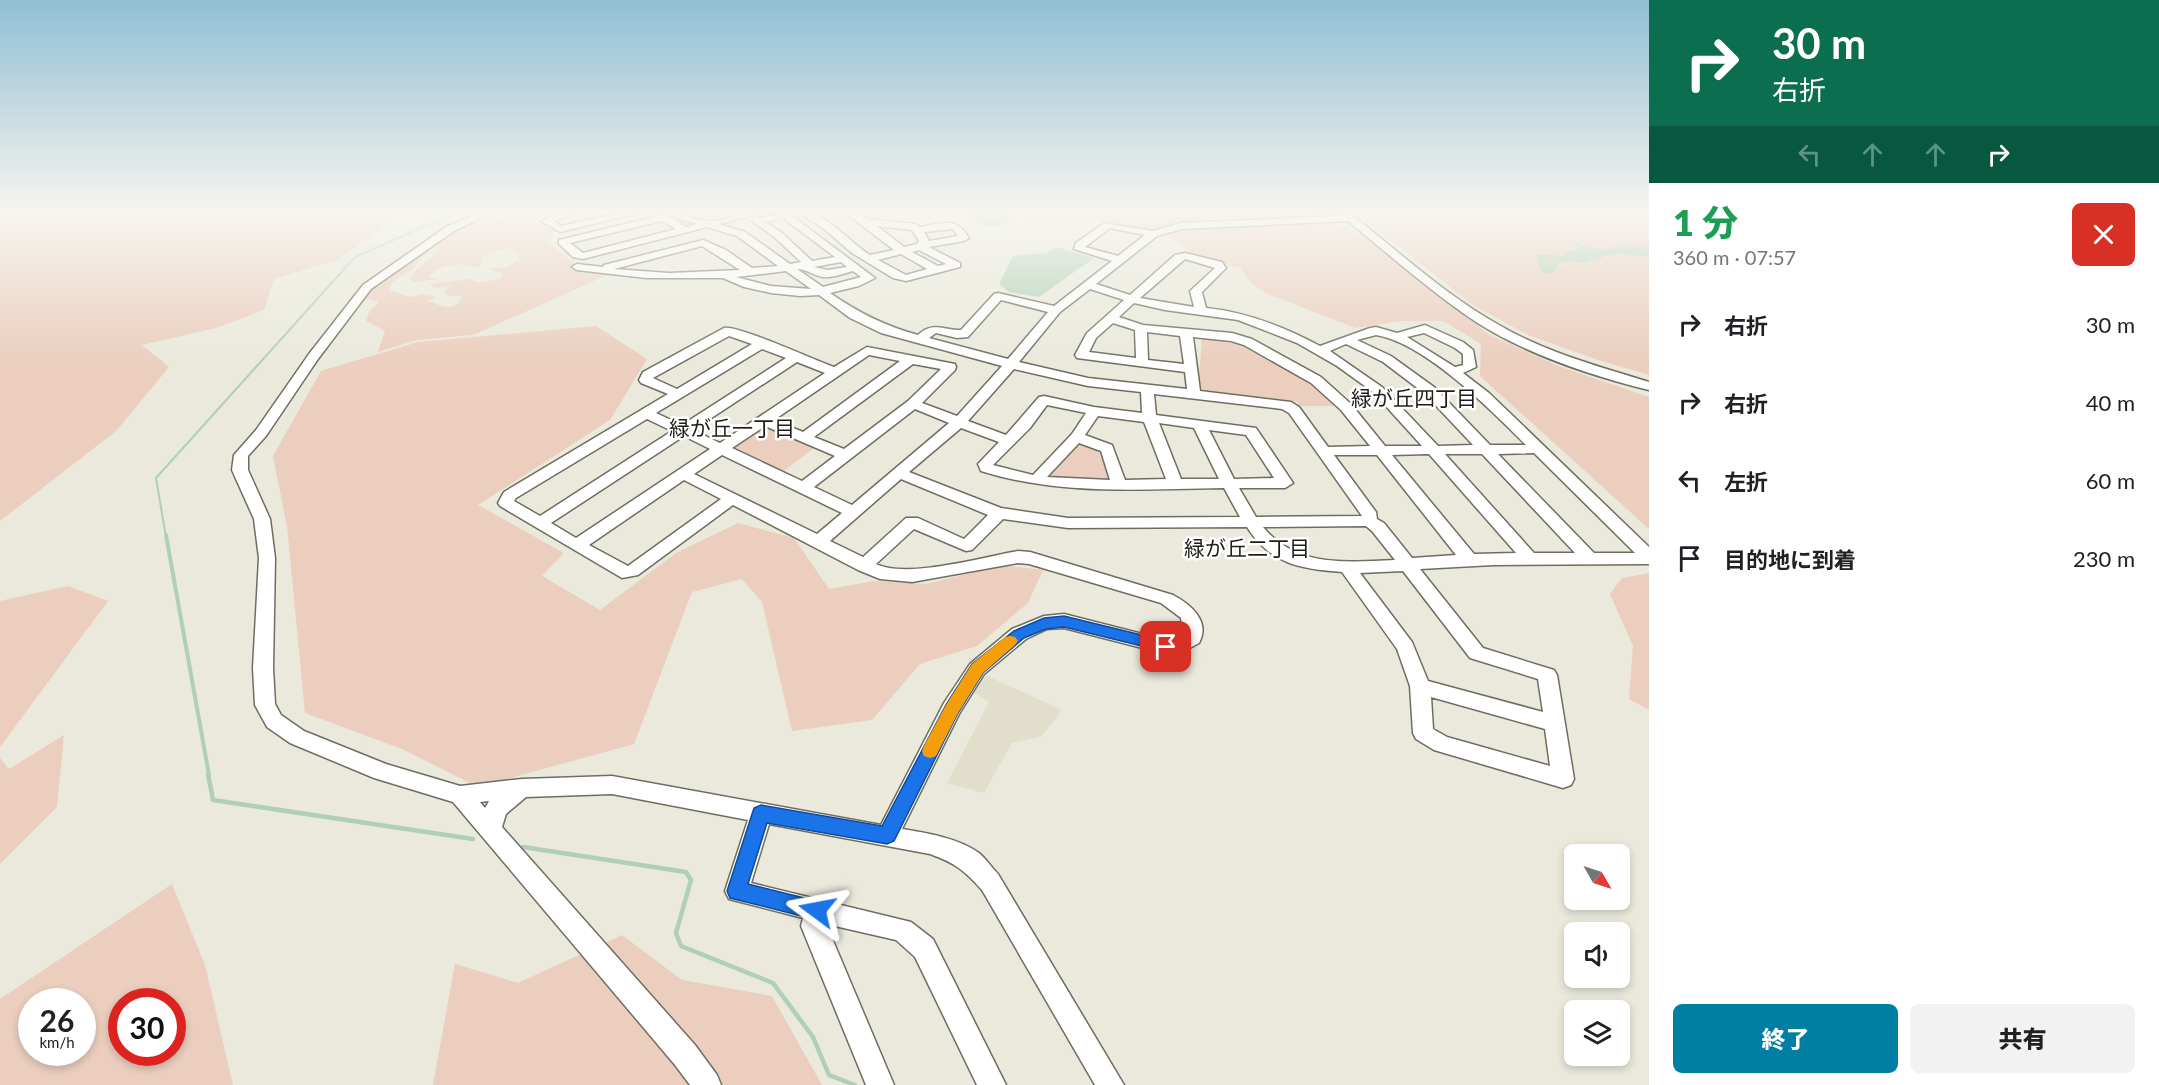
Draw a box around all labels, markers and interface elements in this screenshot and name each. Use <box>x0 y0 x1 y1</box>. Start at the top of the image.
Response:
text: 30 m <box>1772 18 1866 68</box>
icon: right <box>1673 24 1751 102</box>
text: 右折 <box>1772 73 1826 106</box>
icon: left <box>1793 138 1826 171</box>
icon: ahead <box>1856 138 1889 171</box>
icon: ahead <box>1919 138 1952 171</box>
icon: right <box>1982 138 2015 171</box>
text: 1 分 <box>1673 200 1738 244</box>
button: close <box>2072 203 2135 266</box>
text: 360 m · 07:57 <box>1673 245 1796 269</box>
icon: right <box>1673 308 1706 341</box>
text: 30 m <box>2086 311 2135 338</box>
text: 右折 <box>1724 312 1768 339</box>
district label: 緑が丘四丁目 <box>1351 385 1477 410</box>
icon: right <box>1673 386 1706 419</box>
text: 40 m <box>2086 389 2135 416</box>
text: 右折 <box>1724 390 1768 417</box>
district label: 緑が丘一丁目 <box>669 415 795 440</box>
icon: left <box>1673 464 1706 497</box>
text: 60 m <box>2086 467 2135 494</box>
text: 左折 <box>1724 468 1768 495</box>
district label: 緑が丘二丁目 <box>1184 535 1310 560</box>
icon: arrive <box>1673 542 1706 575</box>
text: 230 m <box>2073 545 2135 572</box>
text: 目的地に到着 <box>1724 546 1856 573</box>
pin <box>1140 621 1191 672</box>
icon: arrive <box>1149 630 1182 663</box>
north arrow <box>1564 844 1630 910</box>
map controls <box>1564 844 1630 1066</box>
position arrow <box>785 878 849 942</box>
button: sound <box>1564 922 1630 988</box>
speed limit sign: 30 <box>108 988 186 1066</box>
button: layers <box>1564 1000 1630 1066</box>
text: 26 <box>40 1002 74 1038</box>
button: 終了 <box>1673 1004 1898 1073</box>
button: 共有 <box>1910 1004 2135 1073</box>
text: km/h <box>39 1033 75 1051</box>

